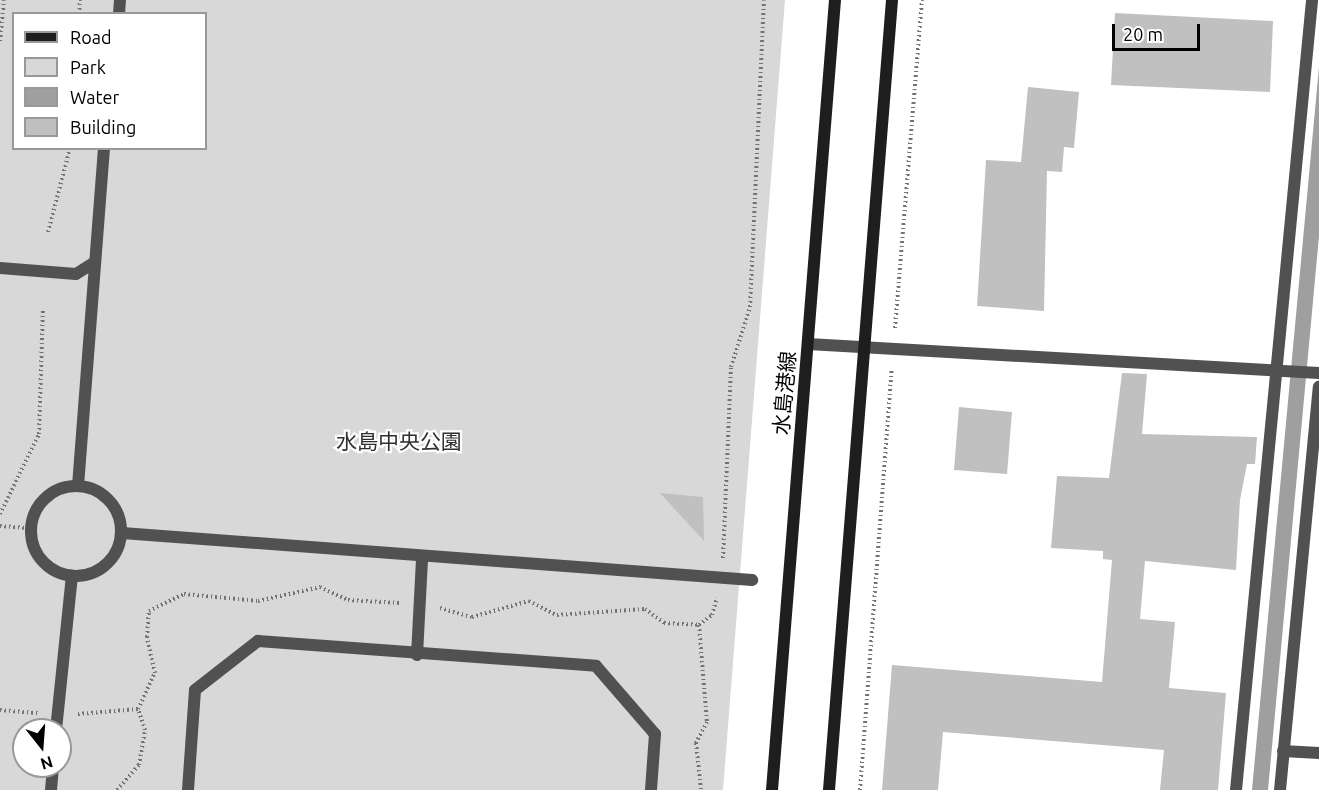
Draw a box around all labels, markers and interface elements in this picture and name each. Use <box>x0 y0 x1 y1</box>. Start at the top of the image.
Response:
legend <box>12 12 207 150</box>
scale bar <box>1115 12 1204 50</box>
text: 20 m <box>1123 24 1163 44</box>
text: Road <box>70 27 112 47</box>
text: Park <box>70 57 106 77</box>
text: Water <box>70 87 119 107</box>
text: Building <box>70 117 136 137</box>
street label: 水島港線 <box>768 350 800 436</box>
park label: 水島中央公園 <box>336 428 462 454</box>
north arrow <box>12 718 72 778</box>
text: N <box>38 753 55 774</box>

